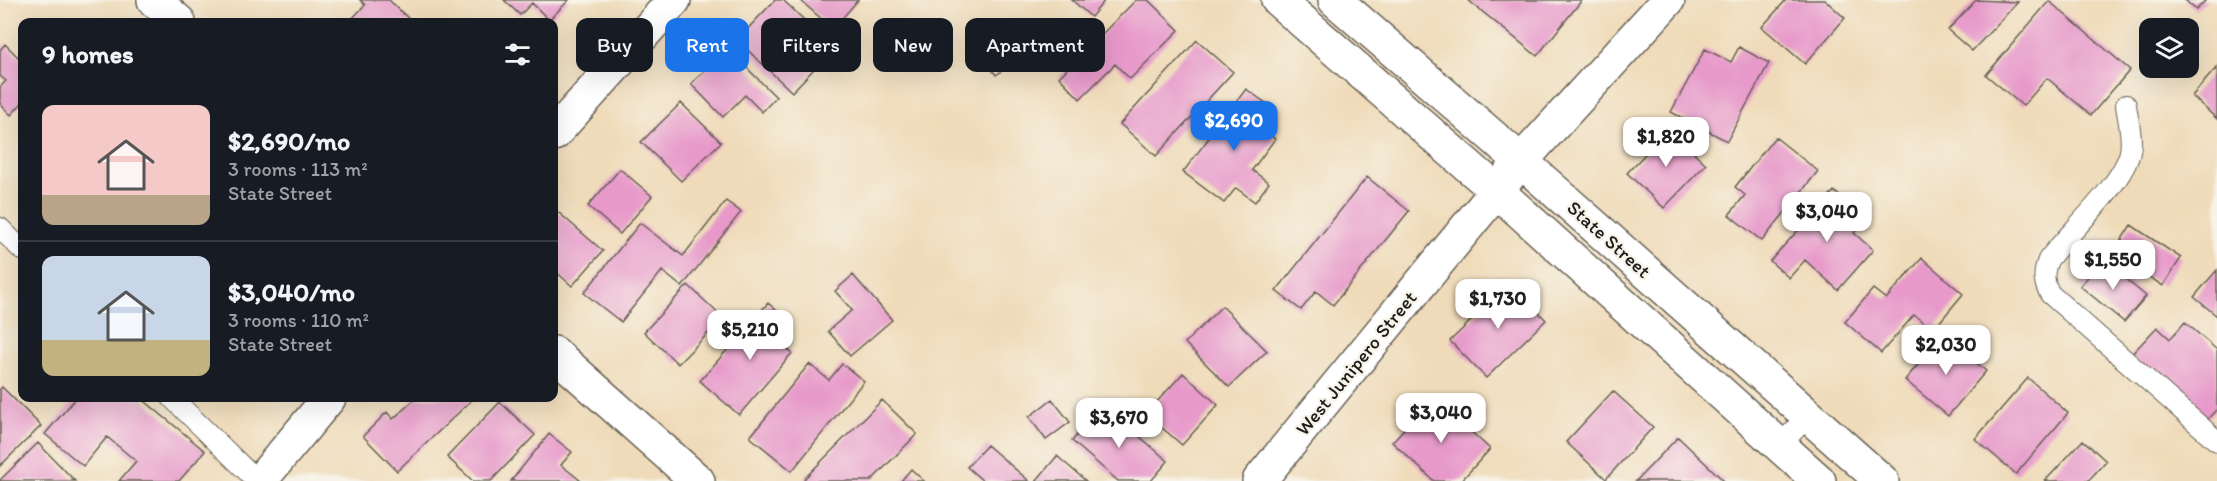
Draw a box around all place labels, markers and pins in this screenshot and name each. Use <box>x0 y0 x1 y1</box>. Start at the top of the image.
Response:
pin: $2,690 <box>1185 101 1283 152</box>
pin: $1,820 <box>1617 117 1715 168</box>
pin: $3,040 <box>1778 192 1876 243</box>
pin: $1,550 <box>2064 240 2162 291</box>
pin: $1,730 <box>1449 279 1547 330</box>
pin: $5,210 <box>701 310 799 361</box>
pin: $2,030 <box>1897 325 1995 376</box>
pin: $3,040 <box>1392 393 1490 444</box>
pin: $3,670 <box>1070 398 1168 449</box>

